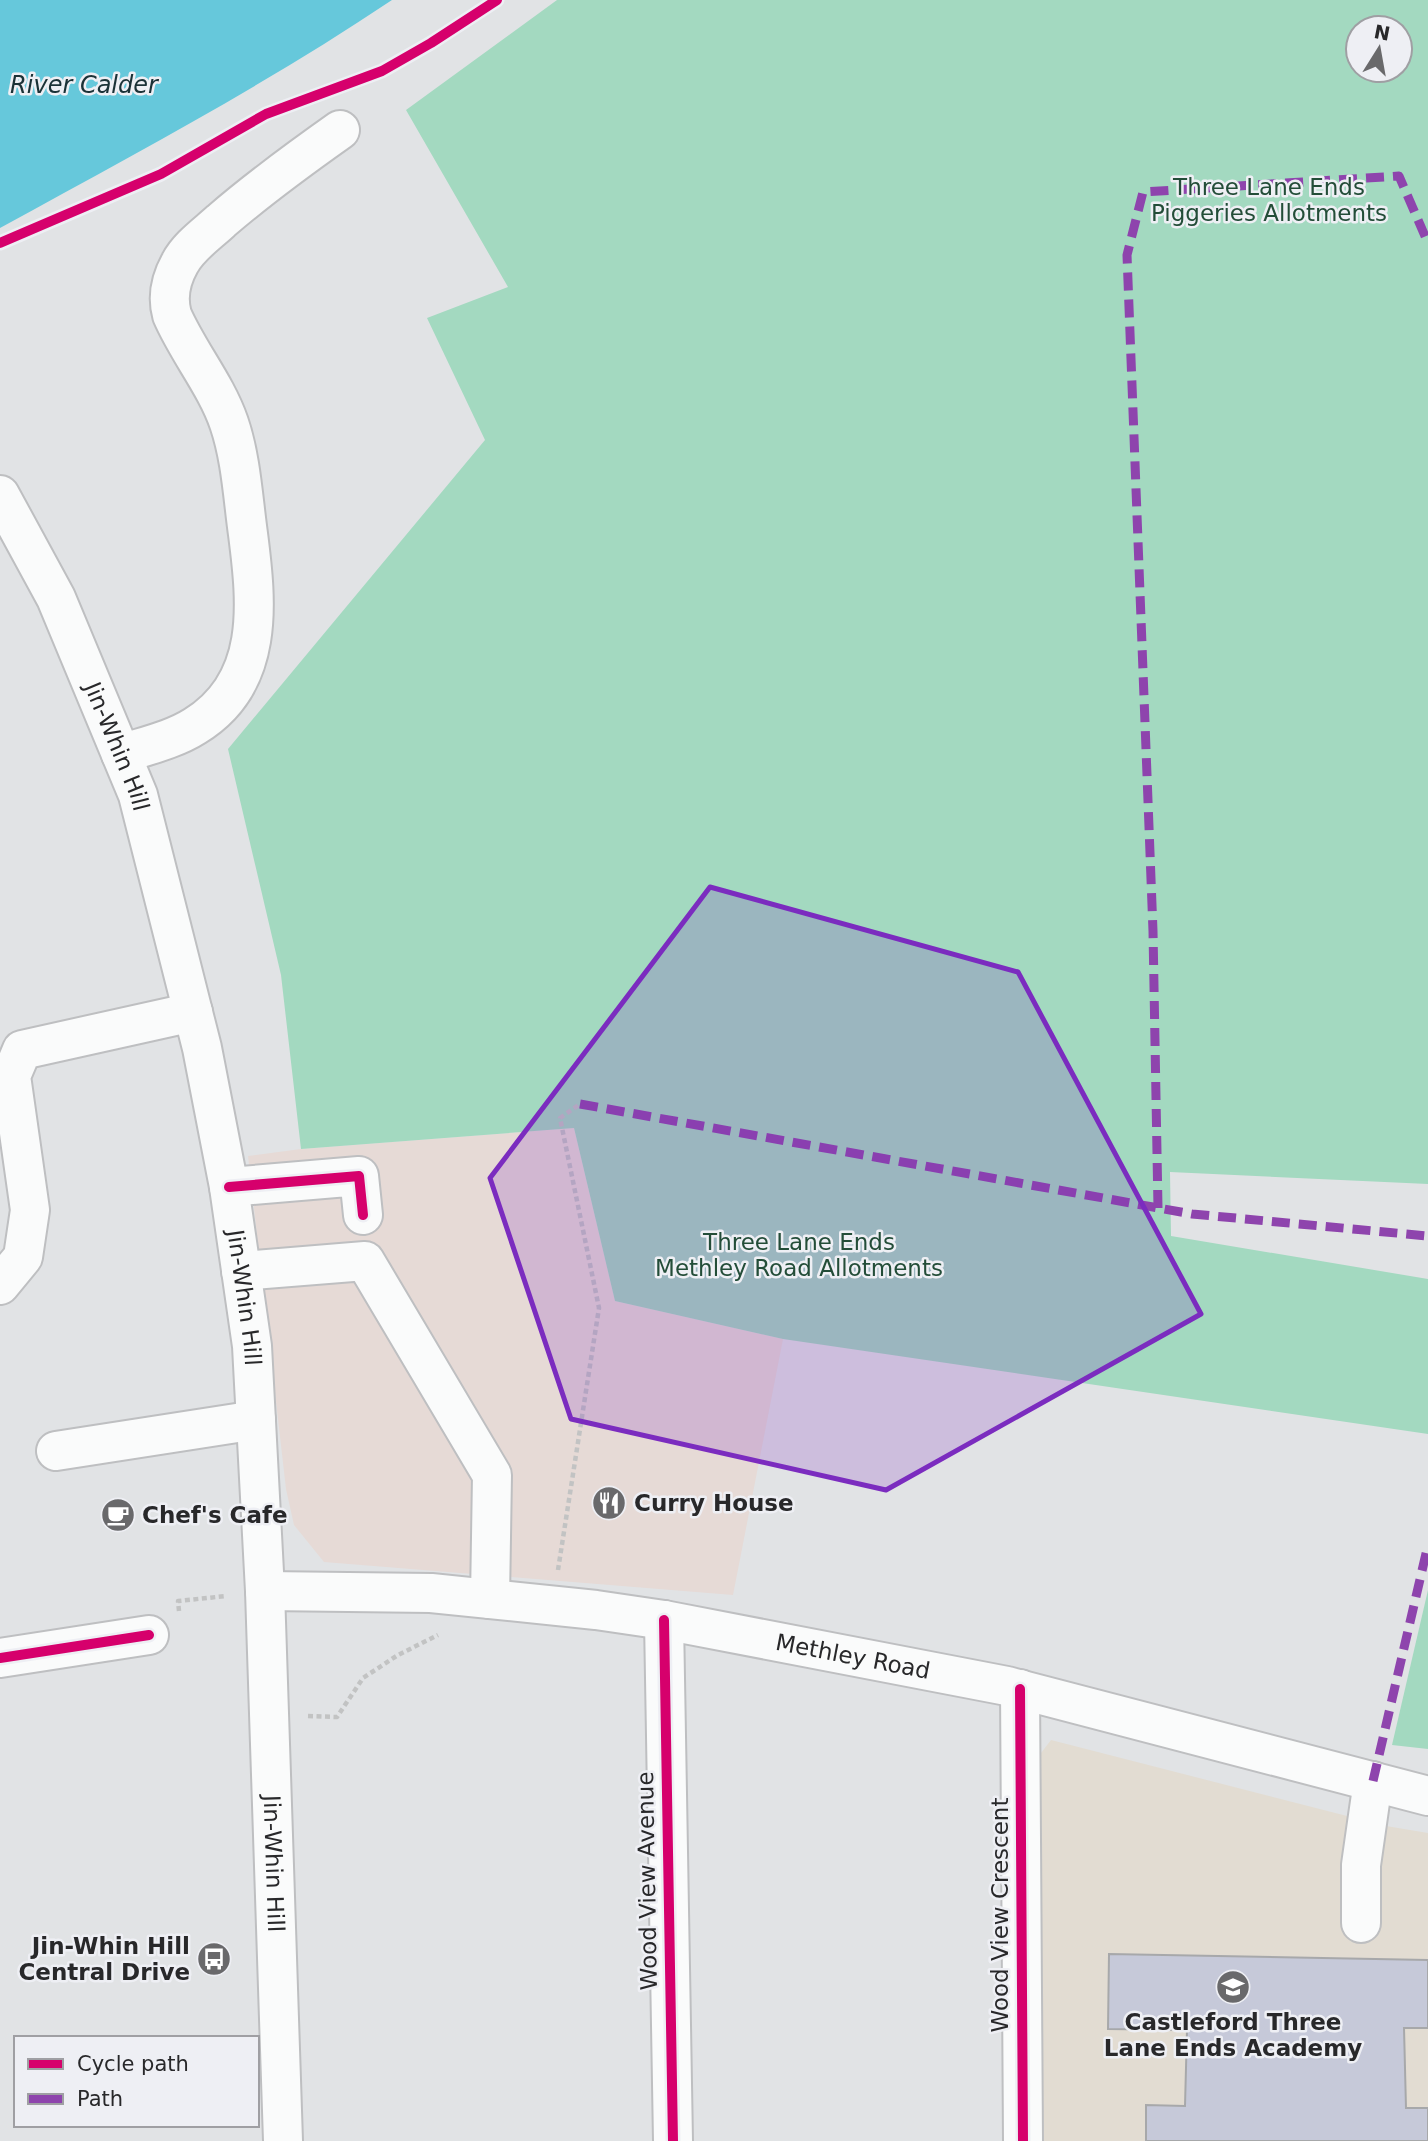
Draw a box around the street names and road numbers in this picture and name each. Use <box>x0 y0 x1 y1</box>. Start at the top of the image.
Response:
street label: Jin-Whin Hill <box>79 676 155 814</box>
street label: Jin-Whin Hill <box>222 1226 266 1366</box>
street label: Methley Road <box>773 1629 932 1684</box>
street label: Wood View Avenue <box>632 1771 662 1991</box>
street label: Jin-Whin Hill <box>259 1793 289 1933</box>
street label: Wood View Crescent <box>987 1798 1013 2032</box>

